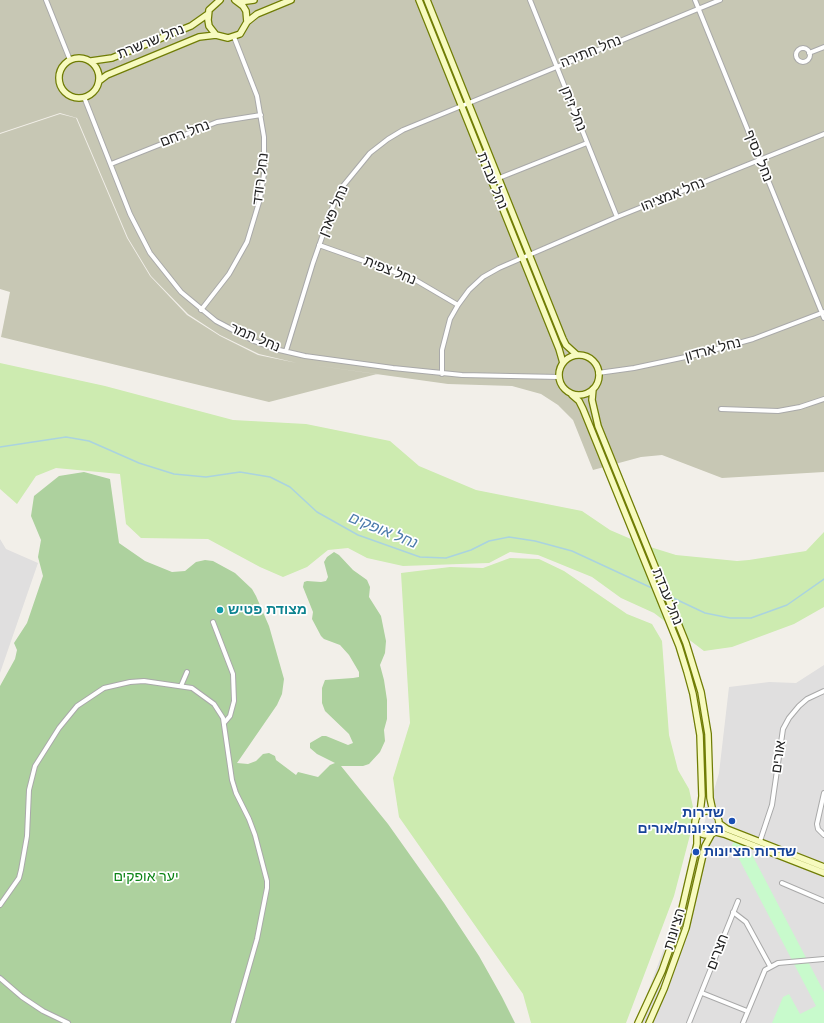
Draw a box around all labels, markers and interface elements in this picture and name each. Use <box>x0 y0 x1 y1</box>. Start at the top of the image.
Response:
street label: נחל שרשרת <box>115 21 187 63</box>
street label: נחל חתירה <box>558 32 624 72</box>
street label: נחל זיתן <box>556 84 590 134</box>
street label: נחל רחם <box>158 117 212 151</box>
street label: נחל כסיף <box>740 128 776 184</box>
street label: נחל עבדת <box>473 150 511 212</box>
street label: נחל רודד <box>249 152 273 206</box>
street label: נחל אמציהו <box>638 174 708 216</box>
street label: נחל פארן <box>316 183 352 239</box>
street label: נחל צפית <box>361 253 419 289</box>
street label: נחל תמר <box>227 320 283 356</box>
street label: נחל ארדון <box>683 334 743 366</box>
water label: נחל אופקים <box>346 509 420 553</box>
street label: נחל עבדת <box>648 566 686 628</box>
place label: מצודת פטיש <box>228 602 307 618</box>
marker: מצודת פטיש <box>215 605 225 615</box>
street label: אורים <box>768 740 790 774</box>
place label: שדרות הציונות/אורים <box>637 805 724 838</box>
marker: שדרות הציונות/אורים <box>727 816 737 826</box>
place label: שדרות הציונות <box>704 844 796 860</box>
marker: שדרות הציונות <box>691 847 701 857</box>
park label: יער אופקים <box>113 869 179 885</box>
street label: הציונות <box>661 906 689 952</box>
street label: חצרים <box>703 932 733 972</box>

